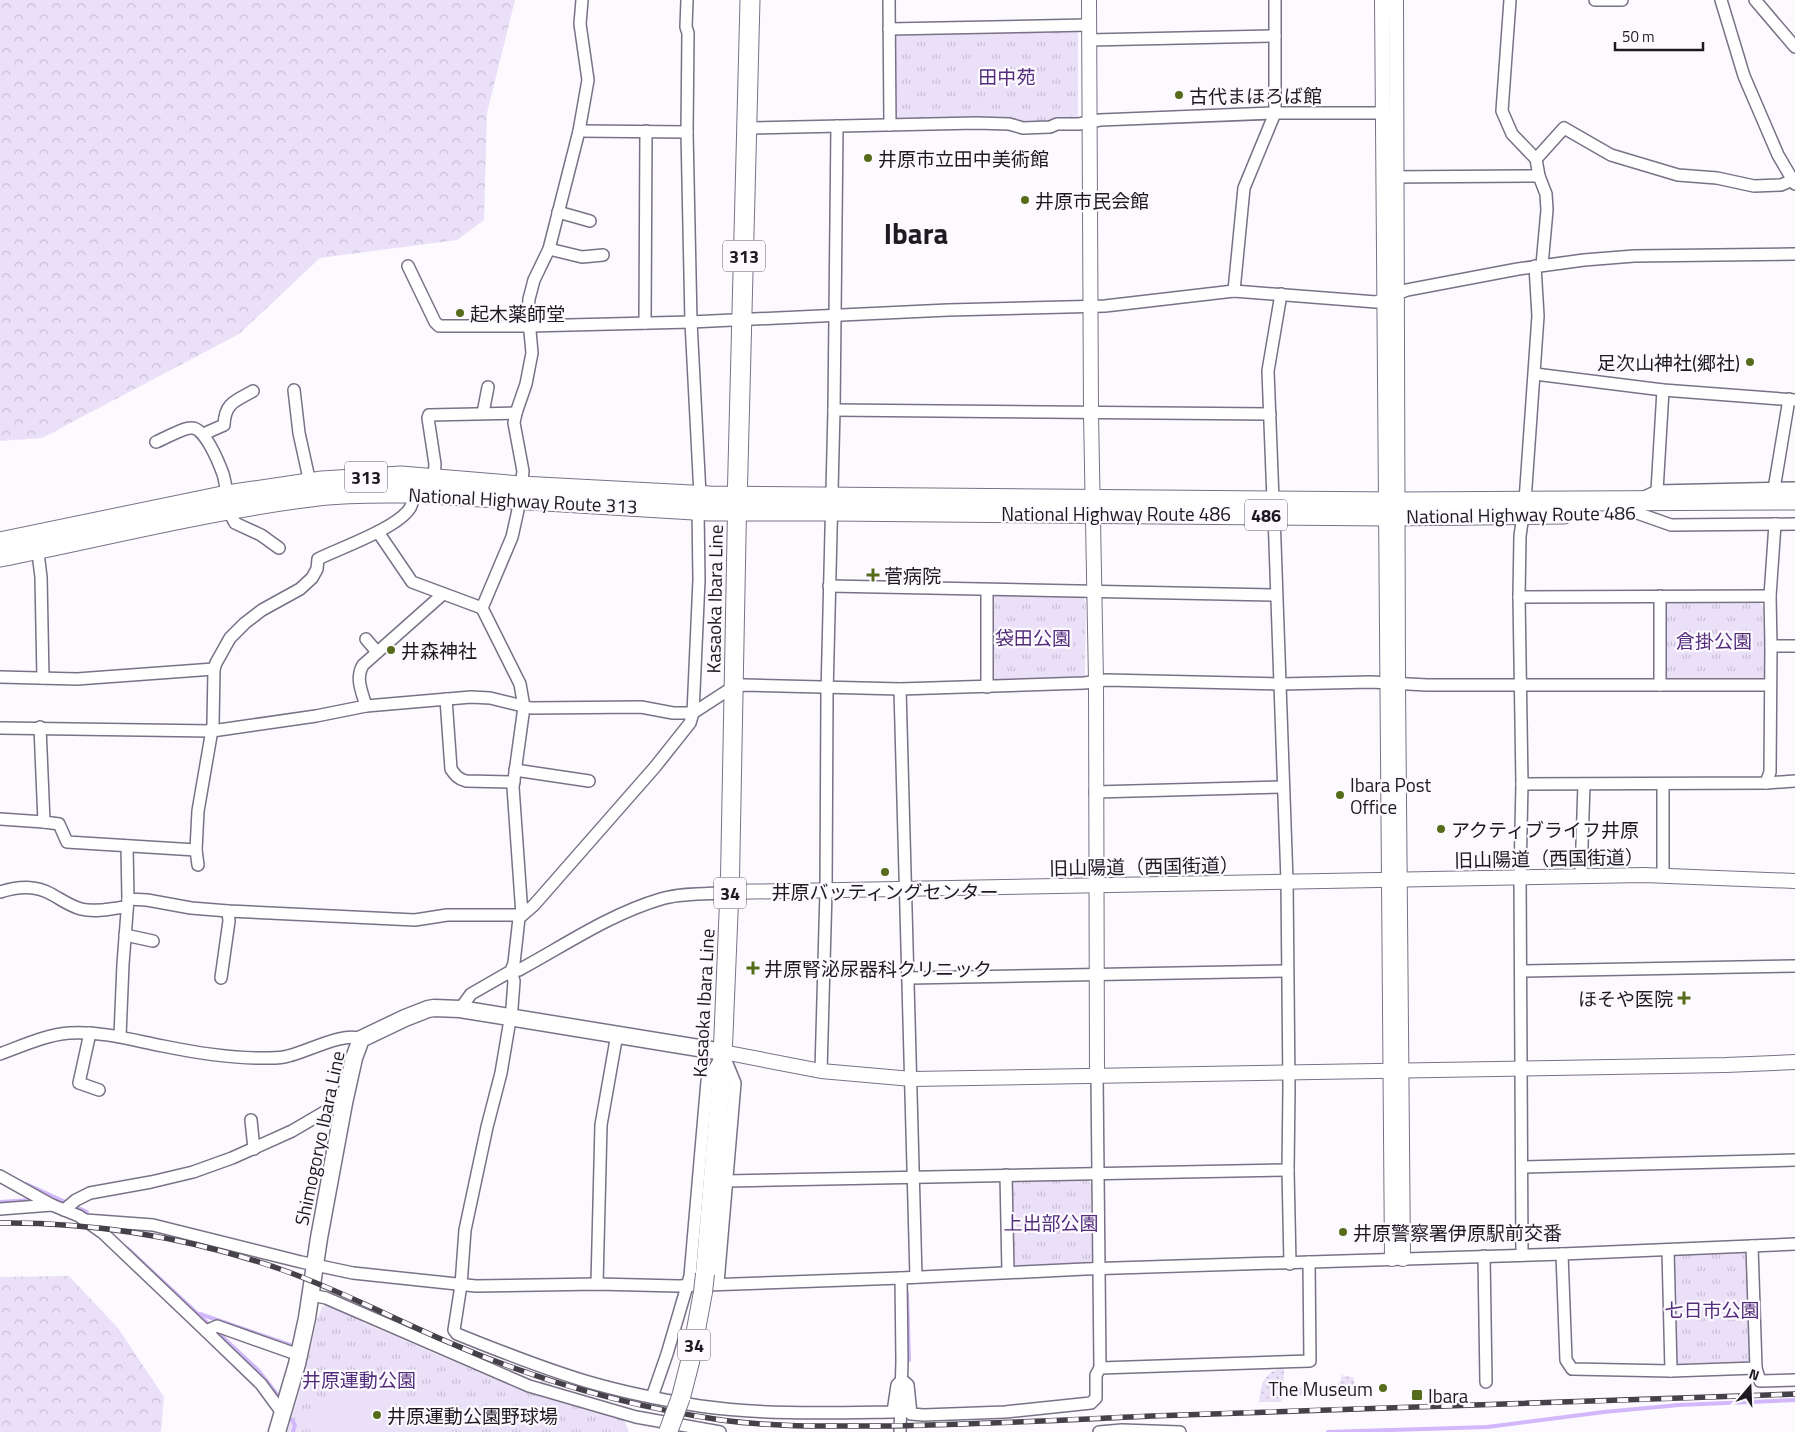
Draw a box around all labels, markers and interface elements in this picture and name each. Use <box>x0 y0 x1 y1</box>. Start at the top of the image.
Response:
scale bar <box>1615 20 1702 52</box>
text: 50 m <box>1622 25 1655 48</box>
park label: 田中苑 <box>978 62 1036 91</box>
place label: 古代まほろば館 <box>1189 81 1322 110</box>
marker: 古代まほろば館 <box>1173 89 1185 101</box>
place label: 井原市立田中美術館 <box>878 144 1049 173</box>
marker: 井原市立田中美術館 <box>862 152 874 164</box>
place label: 井原市民会館 <box>1035 186 1149 215</box>
marker: 井原市民会館 <box>1019 194 1031 206</box>
district label: Ibara <box>884 211 948 255</box>
road number: 313 <box>723 240 765 272</box>
place label: 起木薬師堂 <box>470 299 565 328</box>
marker: 起木薬師堂 <box>454 307 466 319</box>
place label: 足次山神社(郷社) <box>1597 348 1740 377</box>
marker: 足次山神社(郷社) <box>1744 356 1756 368</box>
road number: 313 <box>345 462 387 492</box>
street label: National Highway Route 313 <box>408 480 638 520</box>
street label: National Highway Route 486 <box>1406 497 1636 531</box>
street label: National Highway Route 486 <box>1001 499 1231 528</box>
road number: 486 <box>1245 500 1287 530</box>
street label: Kasaoka Ibara Line <box>698 524 730 674</box>
place label: 菅病院 <box>884 561 941 590</box>
marker: 菅病院 <box>866 568 880 582</box>
park label: 袋田公園 <box>995 623 1071 652</box>
park label: 倉掛公園 <box>1676 626 1752 655</box>
place label: 井森神社 <box>401 636 477 665</box>
marker: 井森神社 <box>385 644 397 656</box>
place label: Ibara Post Office <box>1350 770 1432 821</box>
marker: Ibara Post Office <box>1334 789 1346 801</box>
place label: アクティブライフ井原 <box>1451 815 1639 844</box>
marker: アクティブライフ井原 <box>1435 823 1447 835</box>
street label: 旧山陽道（西国街道） <box>1454 842 1644 874</box>
street label: 旧山陽道（西国街道） <box>1049 850 1239 882</box>
marker: 井原バッティングセンター <box>879 866 891 878</box>
place label: 井原バッティングセンター <box>772 877 998 906</box>
road number: 34 <box>714 878 746 908</box>
street label: Kasaoka Ibara Line <box>685 928 721 1078</box>
place label: 井原腎泌尿器科クリニック <box>764 954 992 983</box>
marker: 井原腎泌尿器科クリニック <box>746 961 760 975</box>
place label: ほそや医院 <box>1578 984 1673 1013</box>
marker: ほそや医院 <box>1677 991 1691 1005</box>
street label: Shimogoryo Ibara Line <box>286 1048 352 1228</box>
park label: 上出部公園 <box>1003 1208 1099 1237</box>
place label: 井原警察署伊原駅前交番 <box>1353 1218 1562 1247</box>
marker: 井原警察署伊原駅前交番 <box>1337 1226 1349 1238</box>
park label: 七日市公園 <box>1664 1295 1760 1324</box>
road number: 34 <box>678 1330 710 1360</box>
north arrow <box>1725 1362 1775 1412</box>
text: N <box>1746 1363 1762 1386</box>
park label: 井原運動公園 <box>302 1365 416 1394</box>
place label: The Museum <box>1269 1374 1373 1403</box>
place label: Ibara <box>1428 1381 1469 1410</box>
marker: The Museum <box>1377 1382 1389 1394</box>
marker: Ibara <box>1410 1388 1424 1402</box>
place label: 井原運動公園野球場 <box>387 1401 558 1430</box>
marker: 井原運動公園野球場 <box>371 1409 383 1421</box>

